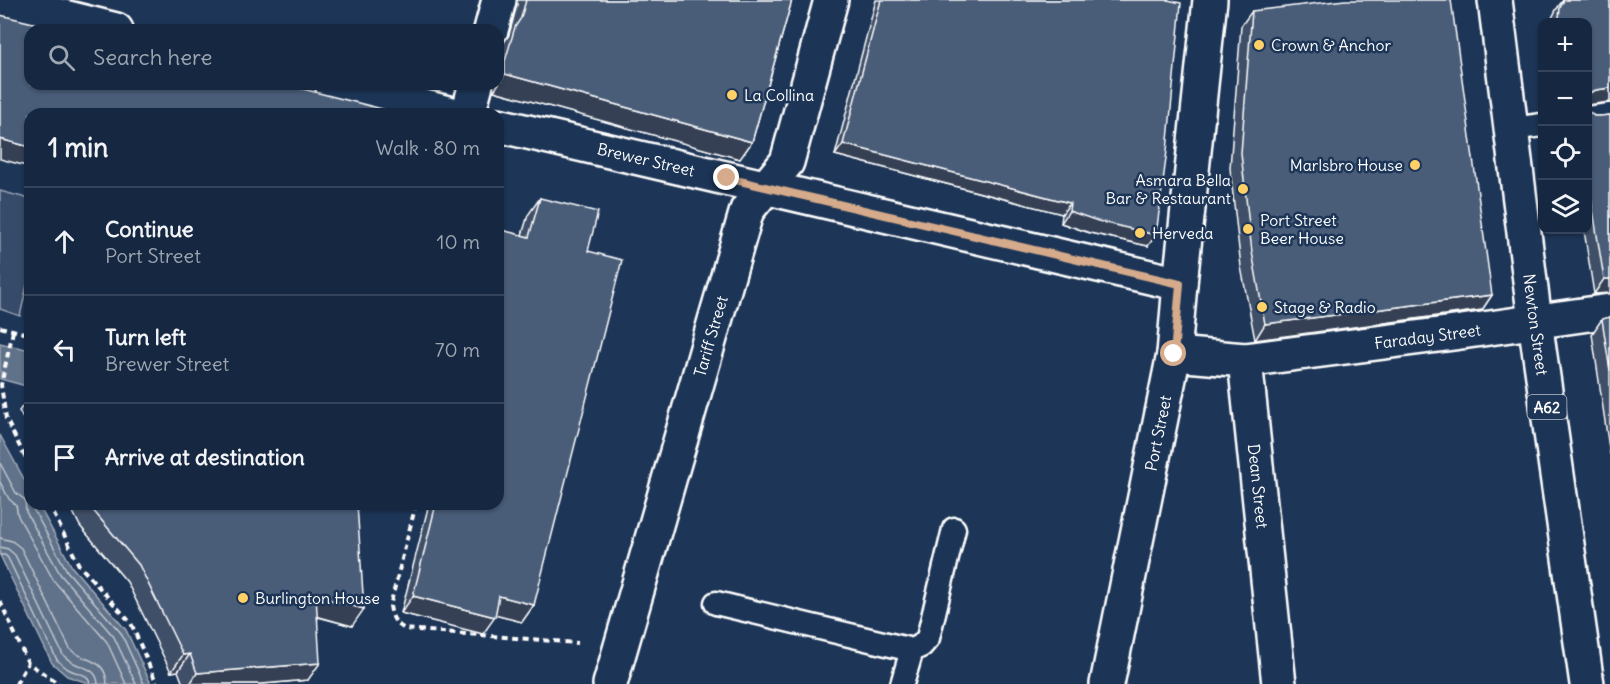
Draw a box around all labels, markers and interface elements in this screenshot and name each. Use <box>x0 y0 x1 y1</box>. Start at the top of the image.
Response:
map controls <box>1538 18 1592 234</box>
button: + <box>1538 18 1592 72</box>
search box <box>24 24 504 90</box>
place label: Crown & Anchor <box>1271 35 1391 55</box>
marker: Crown & Anchor <box>1252 38 1266 52</box>
icon: search <box>45 41 78 74</box>
text: Search here <box>93 43 212 71</box>
button: − <box>1538 72 1592 126</box>
place label: La Collina <box>744 85 814 105</box>
marker: La Collina <box>725 88 739 102</box>
button: locate <box>1538 126 1592 180</box>
text: 1 min <box>48 131 108 164</box>
text: Walk · 80 m <box>375 135 480 160</box>
street label: Brewer Street <box>595 138 697 181</box>
place label: Marlsbro House <box>1290 155 1403 175</box>
marker: Marlsbro House <box>1408 158 1422 172</box>
route end <box>713 164 739 190</box>
place label: Asmara Bella Bar & Restaurant <box>1105 170 1232 208</box>
button: layers <box>1538 180 1592 234</box>
marker: Asmara Bella Bar & Restaurant <box>1236 182 1250 196</box>
place label: Port Street Beer House <box>1260 210 1344 248</box>
text: Continue <box>105 215 194 243</box>
marker: Port Street Beer House <box>1241 222 1255 236</box>
place label: Herveda <box>1152 223 1213 243</box>
icon: ahead <box>48 225 81 258</box>
marker: Herveda <box>1133 226 1147 240</box>
text: 10 m <box>437 229 480 254</box>
text: Port Street <box>105 243 201 268</box>
street label: Newton Street <box>1519 272 1553 377</box>
street label: Tariff Street <box>689 293 732 379</box>
place label: Stage & Radio <box>1274 297 1376 317</box>
marker: Stage & Radio <box>1255 300 1269 314</box>
street label: Faraday Street <box>1373 319 1483 353</box>
text: Turn left <box>105 323 186 351</box>
icon: left <box>48 333 81 366</box>
text: 70 m <box>435 337 480 362</box>
route start <box>1160 340 1186 366</box>
text: Brewer Street <box>105 351 229 376</box>
street label: Port Street <box>1140 393 1175 473</box>
road number: A62 <box>1528 395 1566 419</box>
icon: arrive <box>48 441 81 474</box>
text: Arrive at destination <box>105 443 305 471</box>
street label: Dean Street <box>1244 443 1273 530</box>
place label: Burlington House <box>255 588 380 608</box>
marker: Burlington House <box>236 591 250 605</box>

